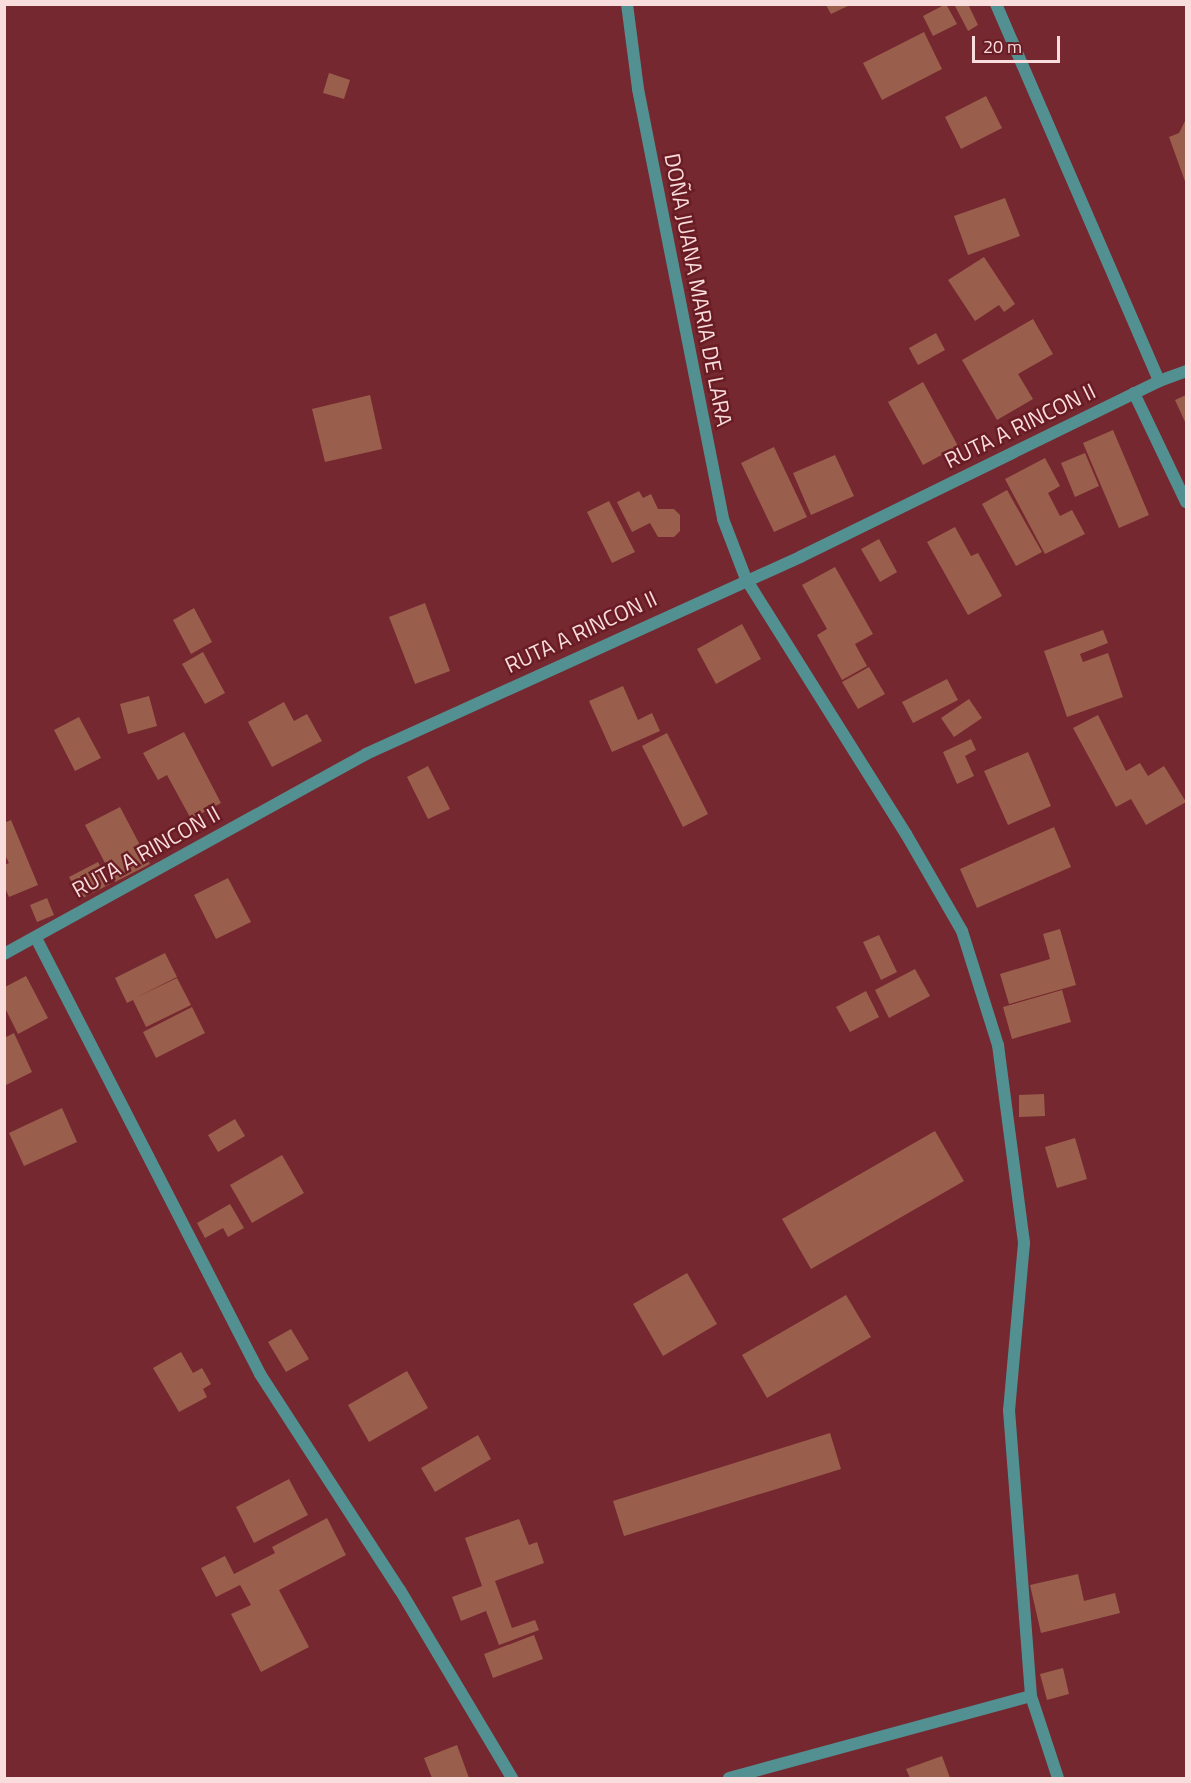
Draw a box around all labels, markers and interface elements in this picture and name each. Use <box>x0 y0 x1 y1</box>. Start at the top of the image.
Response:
scale bar <box>975 24 1064 62</box>
text: 20 m <box>983 33 1022 60</box>
street label: DOÑA JUANA MARIA DE LARA <box>659 151 737 429</box>
street label: RUTA A RINCON II <box>940 378 1100 474</box>
street label: RUTA A RINCON II <box>501 585 661 679</box>
street label: RUTA A RINCON II <box>68 801 224 903</box>

